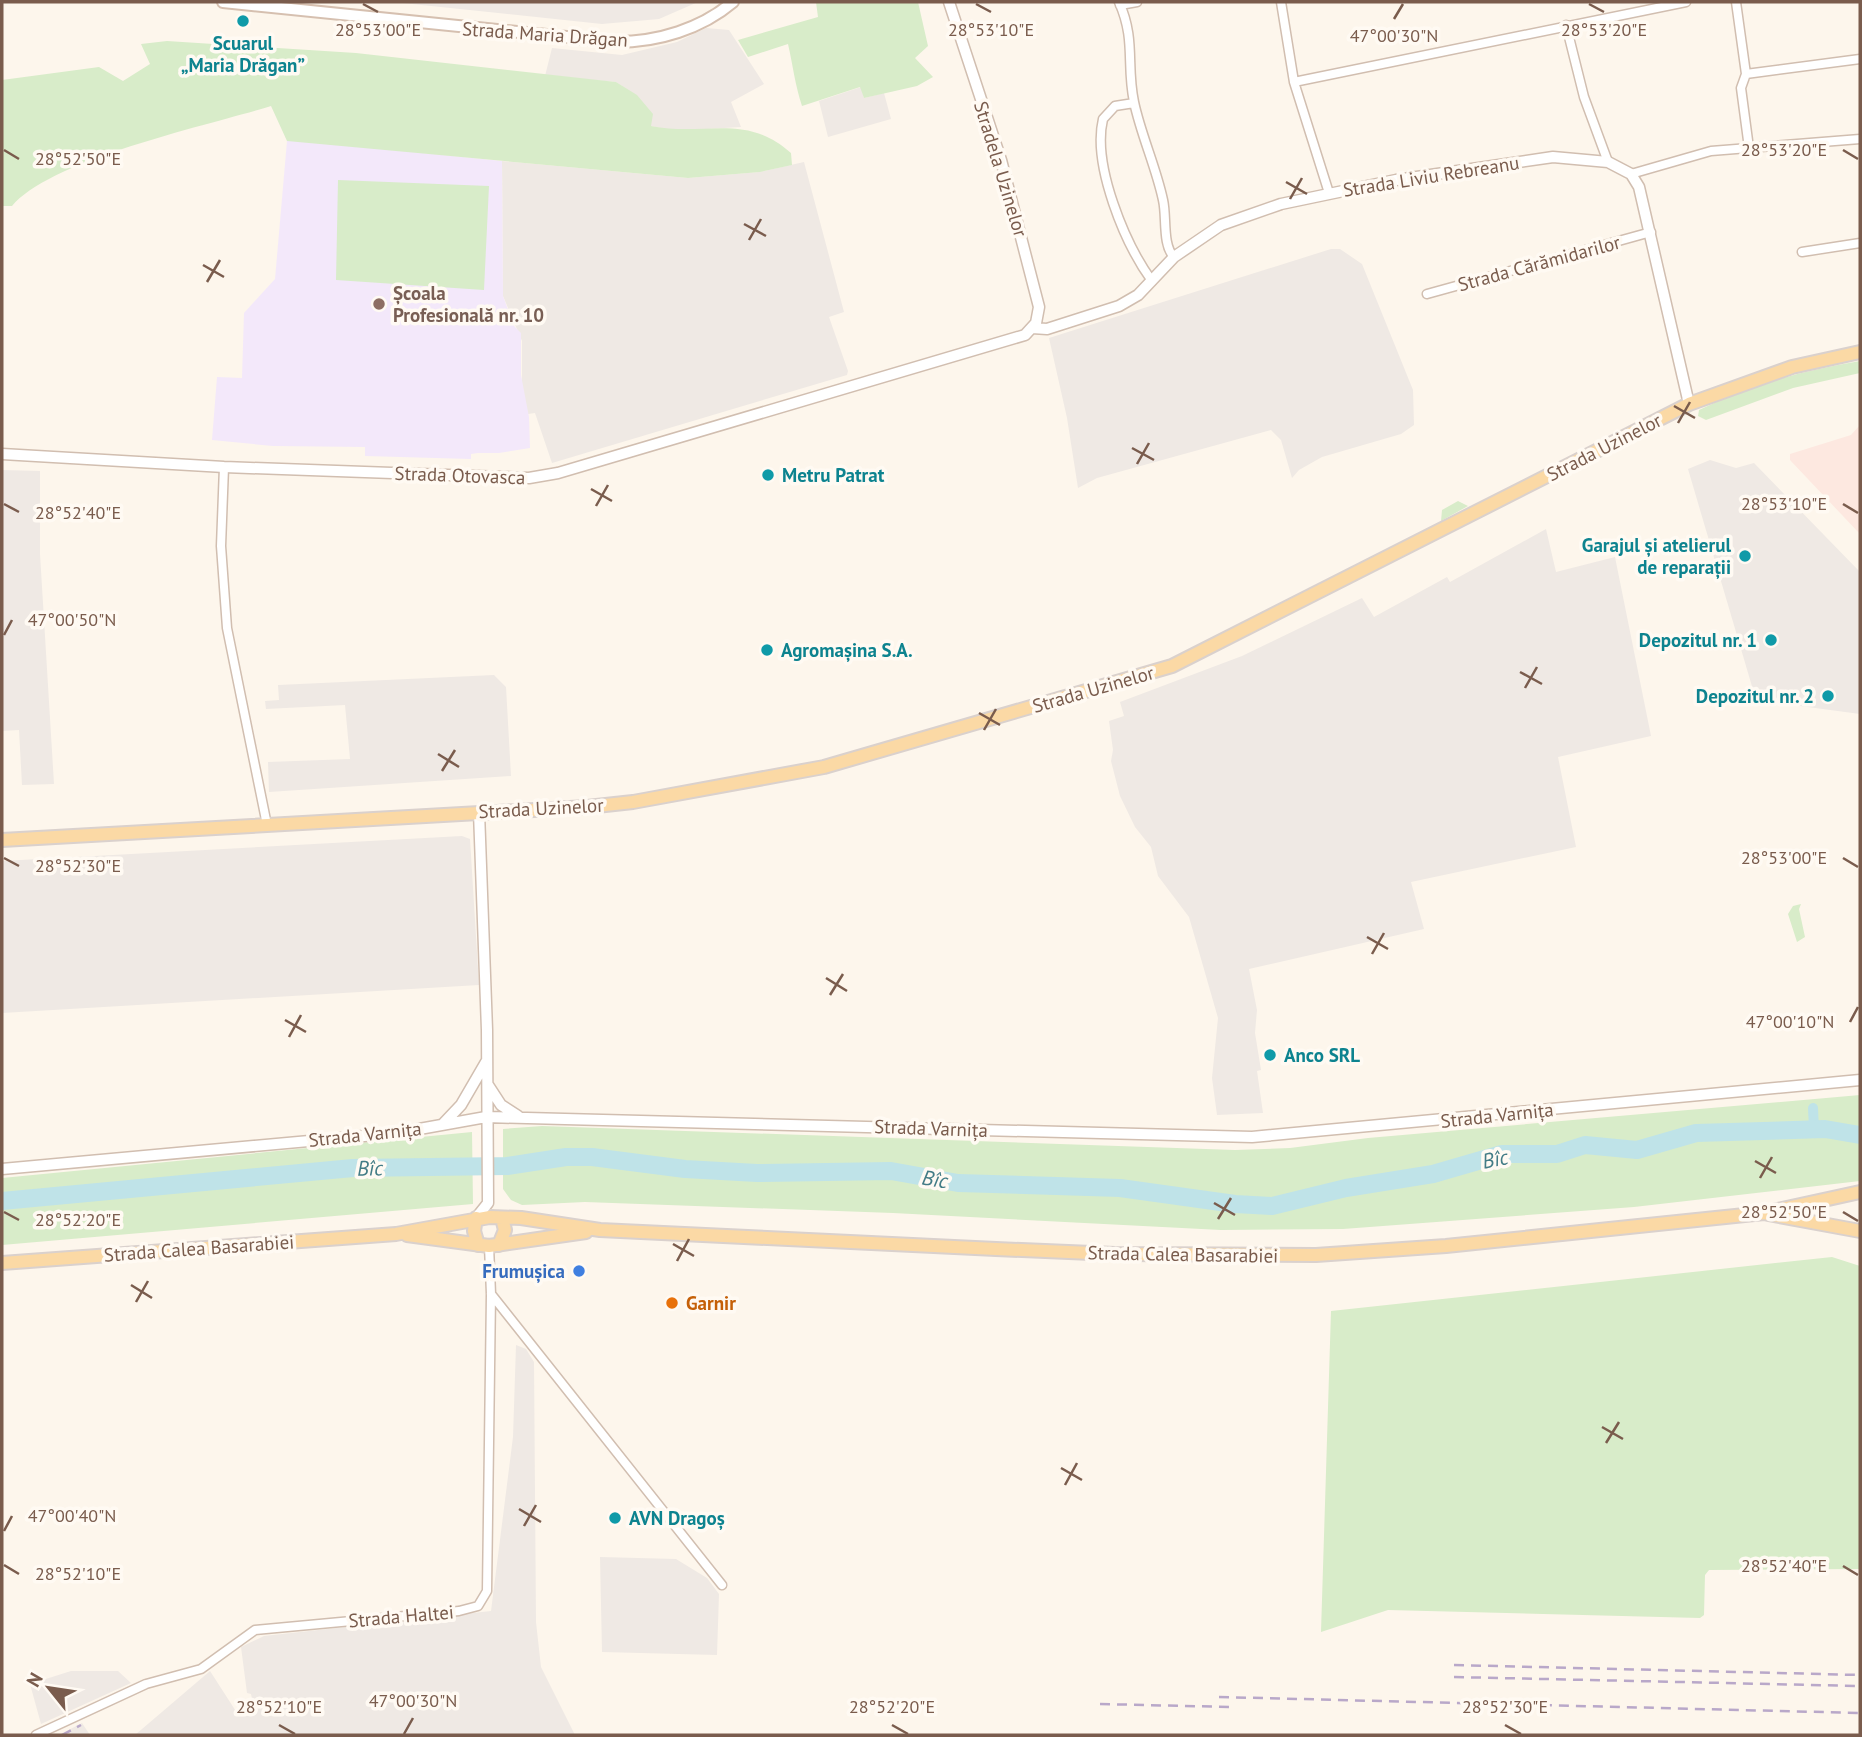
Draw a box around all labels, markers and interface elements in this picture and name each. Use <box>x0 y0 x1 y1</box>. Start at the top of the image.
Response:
marker: Scuarul „Maria Drăgan” <box>235 13 251 29</box>
street label: Strada Maria Drăgan <box>461 16 629 52</box>
text: 28°53'00"E <box>335 18 421 41</box>
text: 28°53'10"E <box>948 18 1034 41</box>
text: 28°53'20"E <box>1561 18 1647 41</box>
text: 47°00'30"N <box>1350 24 1438 47</box>
place label: Scuarul „Maria Drăgan” <box>181 31 305 77</box>
street label: Stradela Uzinelor <box>969 98 1033 240</box>
text: 28°53'20"E <box>1741 138 1827 161</box>
text: 28°52'50"E <box>35 147 121 170</box>
street label: Strada Liviu Rebreanu <box>1341 150 1521 202</box>
street label: Strada Cărămidarilor <box>1455 230 1623 296</box>
place label: Școala Profesională nr. 10 <box>393 281 544 327</box>
marker: Școala Profesională nr. 10 <box>371 296 387 312</box>
street label: Strada Uzinelor <box>1543 408 1666 486</box>
street label: Strada Otovasca <box>394 461 526 489</box>
place label: Metru Patrat <box>782 463 885 487</box>
marker: Metru Patrat <box>760 467 776 483</box>
text: 28°53'10"E <box>1741 492 1827 515</box>
text: 28°52'40"E <box>35 501 121 524</box>
place label: Garajul și atelierul de reparații <box>1582 533 1731 580</box>
marker: Garajul și atelierul de reparații <box>1737 548 1753 564</box>
text: 47°00'50"N <box>28 608 116 631</box>
place label: Depozitul nr. 1 <box>1639 628 1757 652</box>
marker: Depozitul nr. 1 <box>1763 632 1779 648</box>
place label: Agromașina S.A. <box>781 638 913 663</box>
marker: Agromașina S.A. <box>759 642 775 658</box>
street label: Strada Uzinelor <box>1029 660 1157 718</box>
place label: Depozitul nr. 2 <box>1696 684 1814 708</box>
marker: Depozitul nr. 2 <box>1820 688 1836 704</box>
street label: Strada Uzinelor <box>478 793 605 823</box>
text: 28°53'00"E <box>1741 846 1827 869</box>
text: 28°52'30"E <box>35 854 121 877</box>
text: 47°00'10"N <box>1746 1010 1834 1033</box>
place label: Anco SRL <box>1284 1043 1360 1067</box>
marker: Anco SRL <box>1262 1047 1278 1063</box>
street label: Strada Varnița <box>1439 1097 1555 1133</box>
street label: Strada Varnița <box>874 1114 988 1142</box>
street label: Strada Varnița <box>307 1116 423 1152</box>
water label: Bîc <box>1480 1143 1511 1175</box>
water label: Bîc <box>357 1154 384 1182</box>
water label: Bîc <box>920 1163 951 1195</box>
text: 28°52'50"E <box>1741 1200 1827 1223</box>
text: 28°52'20"E <box>35 1208 121 1231</box>
street label: Strada Calea Basarabiei <box>103 1229 295 1267</box>
street label: Strada Calea Basarabiei <box>1087 1240 1279 1268</box>
place label: Frumușica <box>482 1259 565 1284</box>
marker: Frumușica <box>571 1263 587 1279</box>
place label: Garnir <box>686 1291 736 1315</box>
marker: Garnir <box>664 1295 680 1311</box>
text: 47°00'40"N <box>28 1504 116 1527</box>
place label: AVN Dragoș <box>629 1506 725 1531</box>
marker: AVN Dragoș <box>607 1510 623 1526</box>
text: 28°52'40"E <box>1741 1554 1827 1577</box>
text: 28°52'10"E <box>35 1562 121 1585</box>
street label: Strada Haltei <box>347 1599 455 1633</box>
north arrow <box>14 1653 84 1723</box>
text: N <box>21 1668 48 1691</box>
text: 47°00'30"N <box>369 1689 457 1712</box>
text: 28°52'10"E <box>236 1695 322 1718</box>
text: 28°52'20"E <box>849 1695 935 1718</box>
text: 28°52'30"E <box>1462 1695 1548 1718</box>

